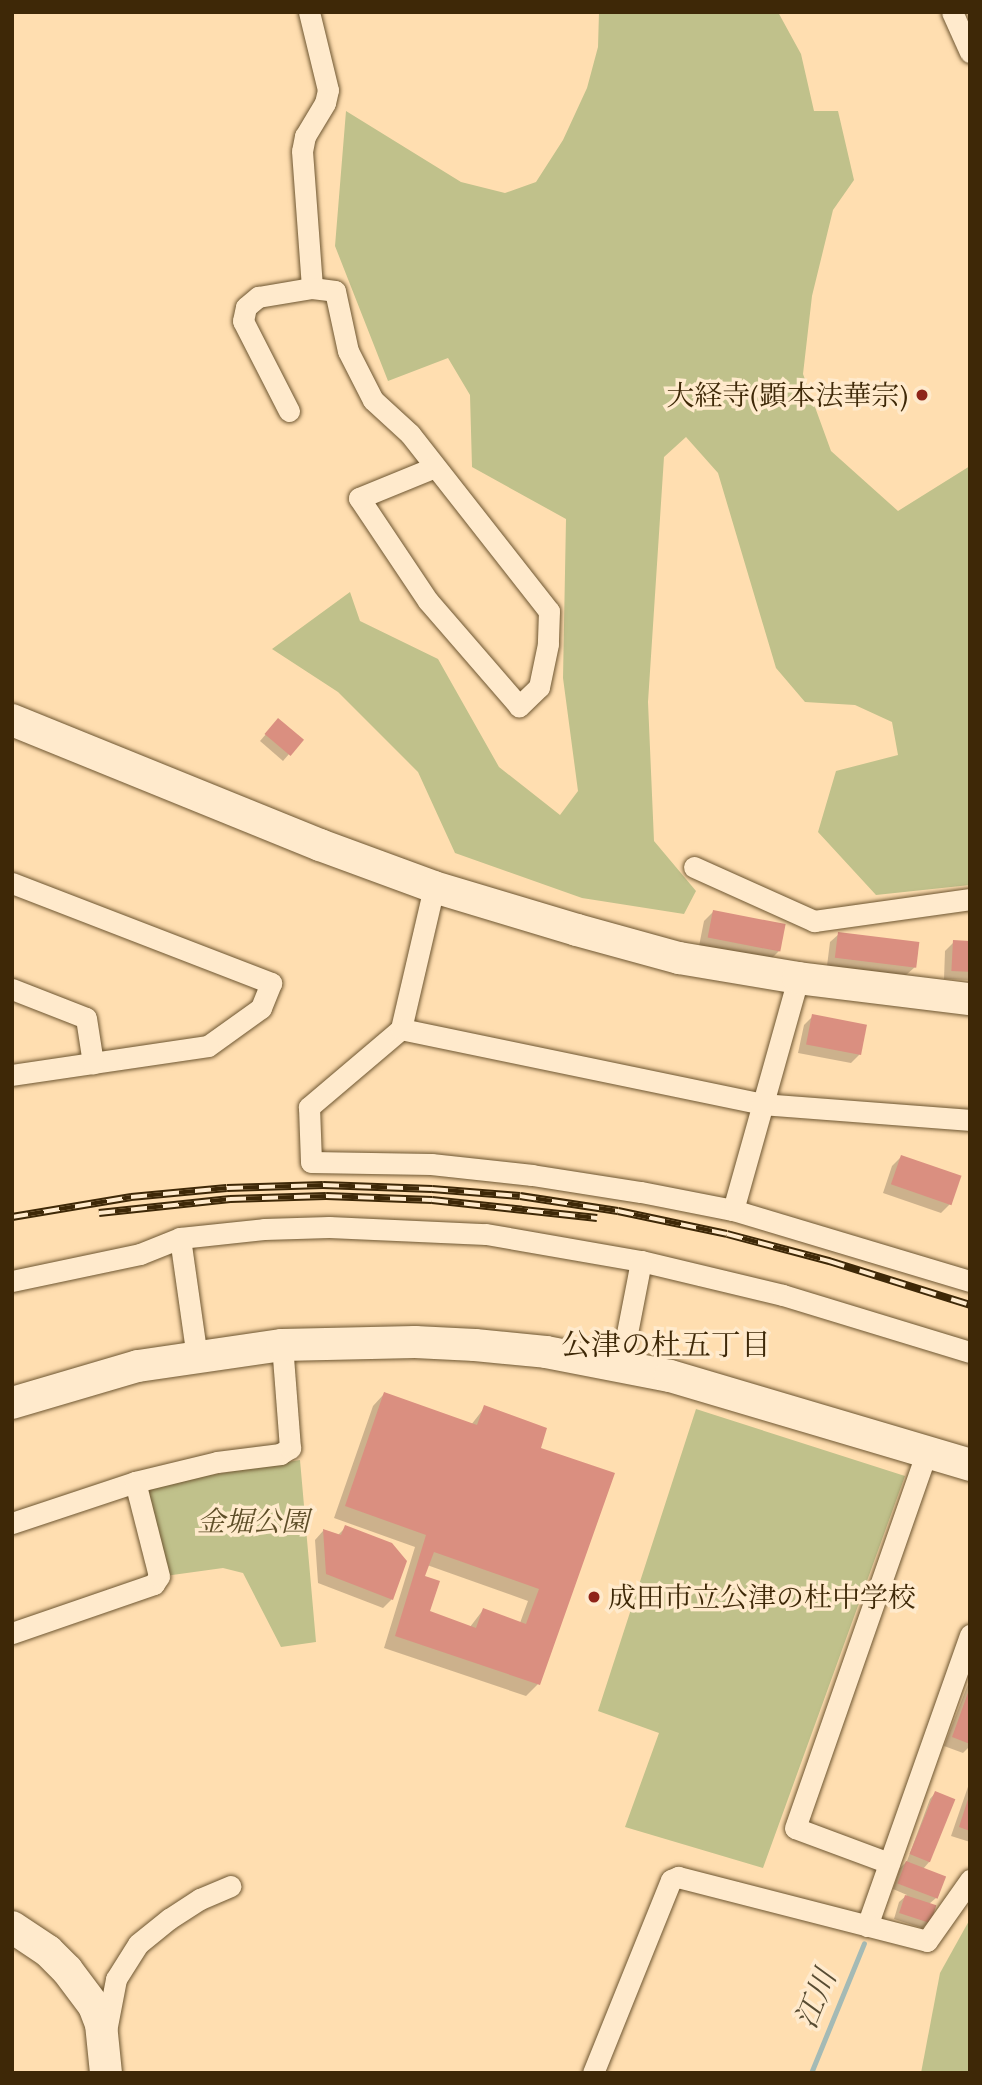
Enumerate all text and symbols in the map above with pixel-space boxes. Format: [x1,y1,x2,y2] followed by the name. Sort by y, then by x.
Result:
[666,378,908,412] place label: 大経寺(顕本法華宗)
[914,387,930,403] marker: 大経寺(顕本法華宗)
[561,1327,771,1363] district label: 公津の杜五丁目
[197,1504,309,1538] park label: 金堀公園
[608,1580,916,1614] place label: 成田市立公津の杜中学校
[586,1589,602,1605] marker: 成田市立公津の杜中学校
[788,1964,844,2034] water label: 江川

